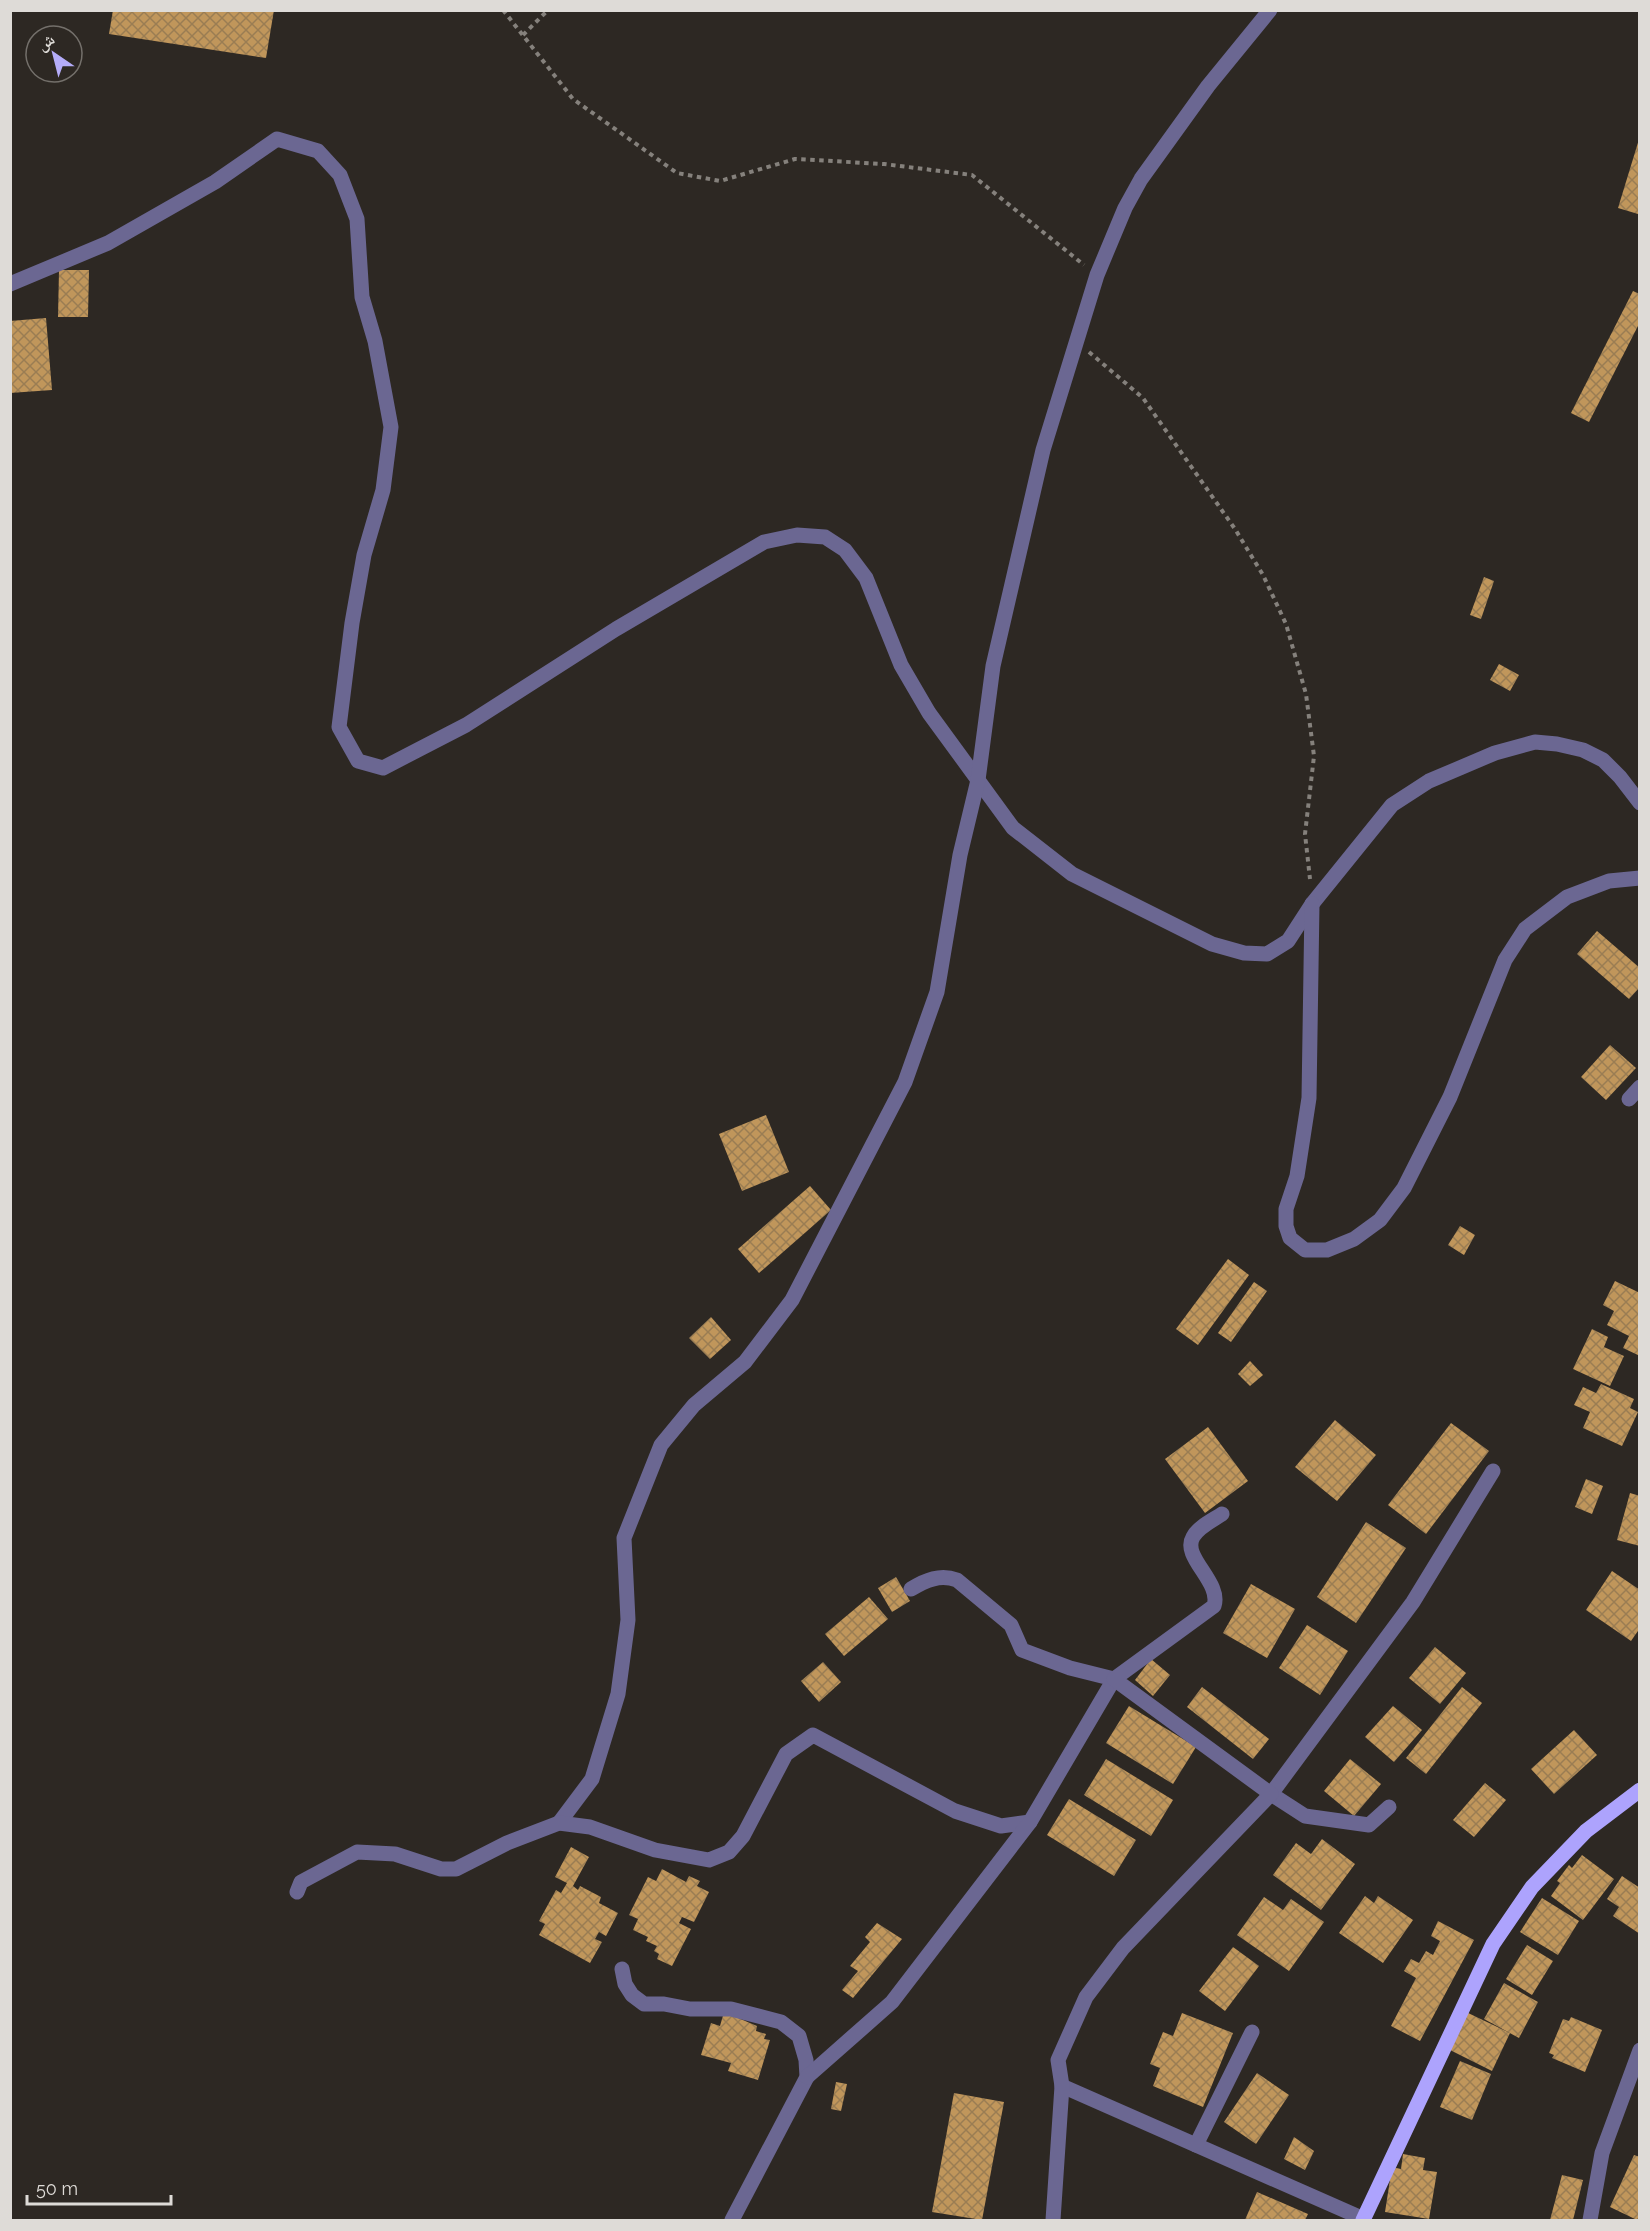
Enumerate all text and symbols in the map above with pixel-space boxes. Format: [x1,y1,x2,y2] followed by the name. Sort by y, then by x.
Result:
[24,24,84,84] north arrow
[33,29,58,55] text: ش
[27,2168,171,2206] scale bar
[36,2178,78,2199] text: 50 m

